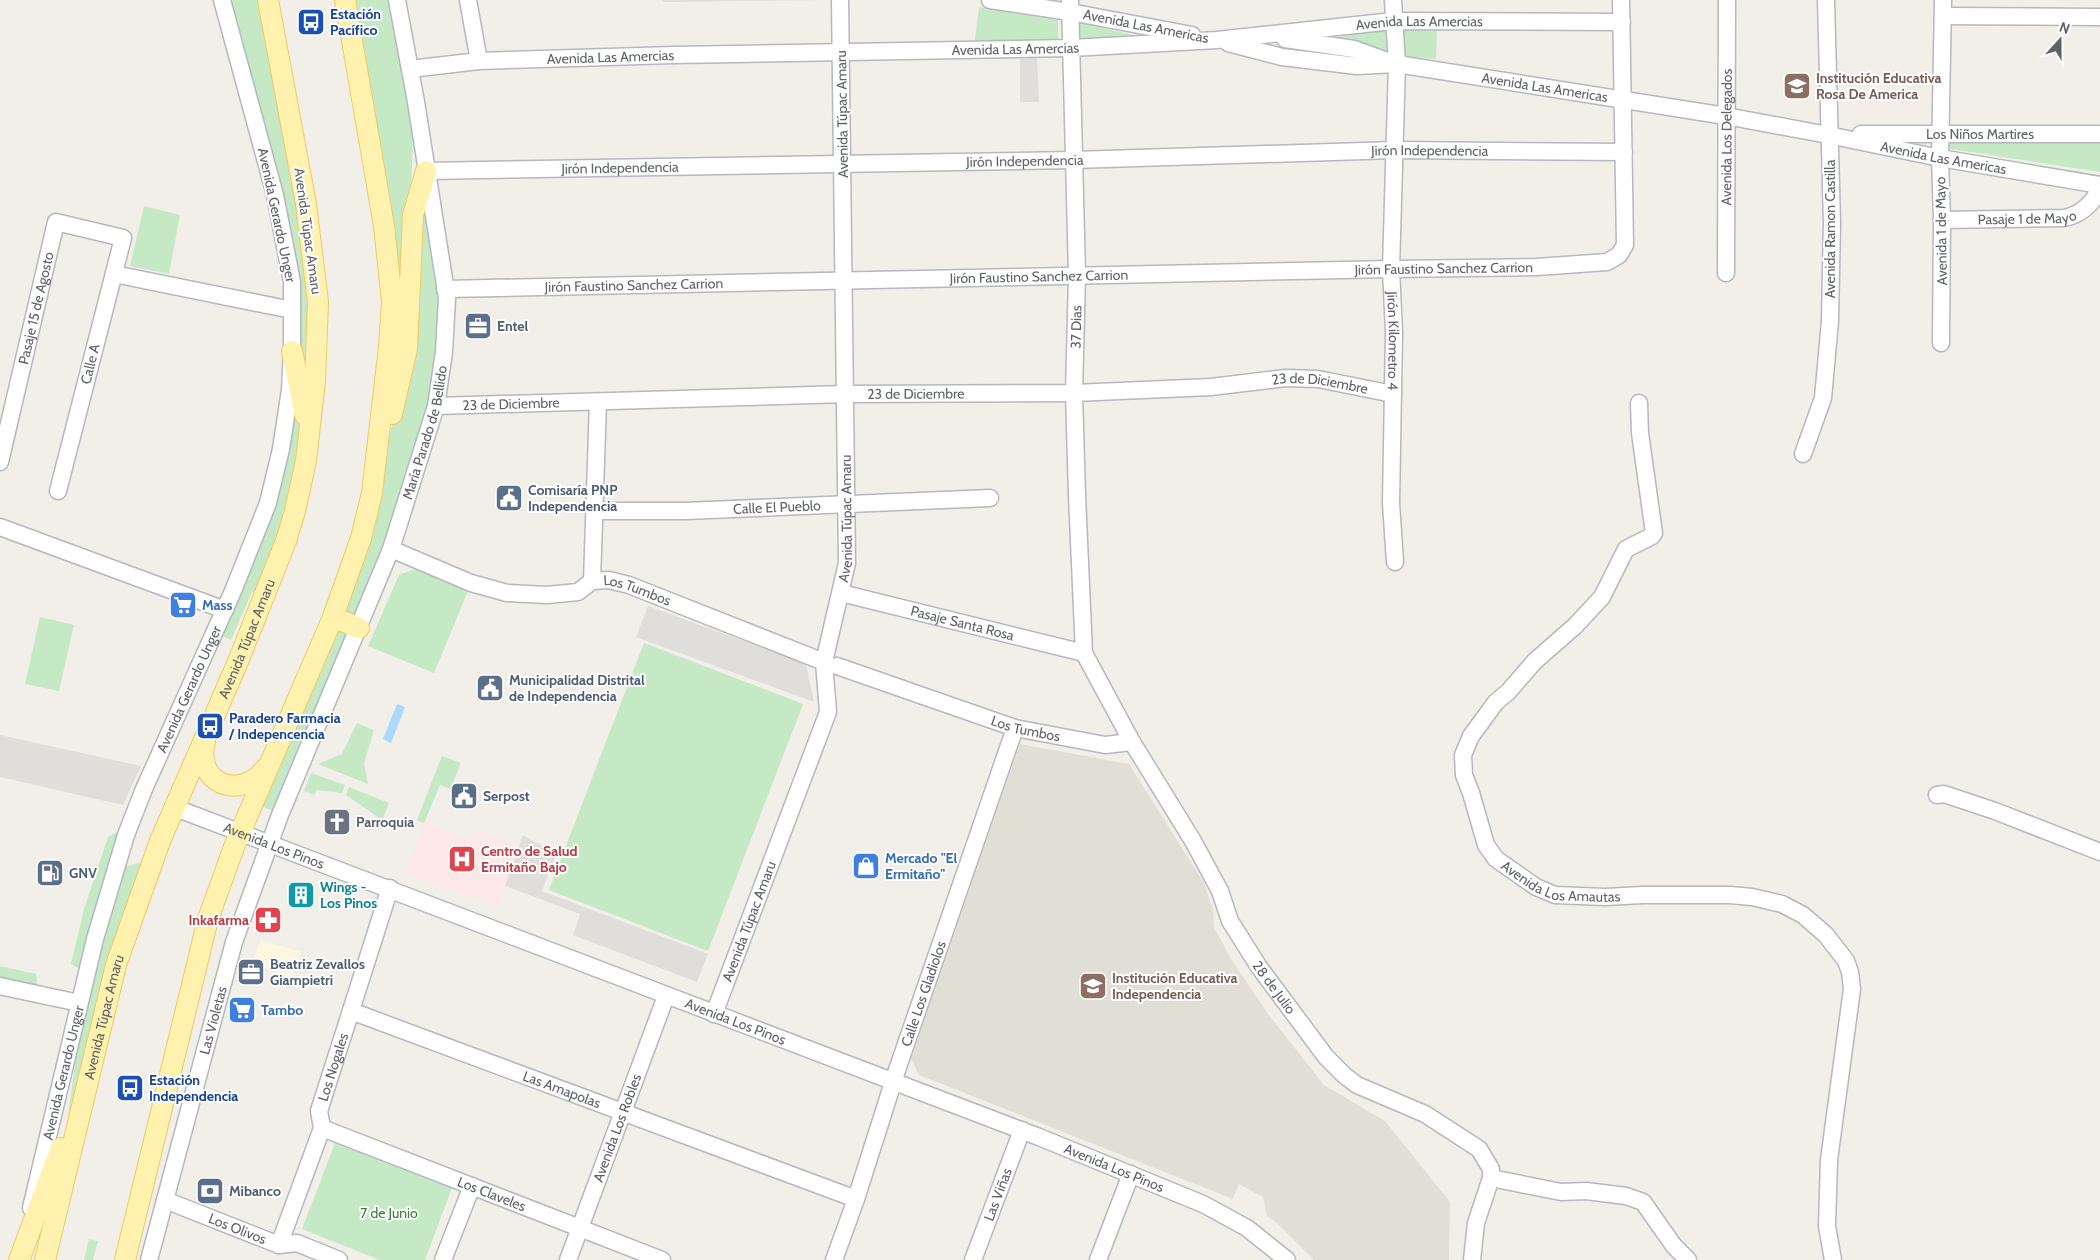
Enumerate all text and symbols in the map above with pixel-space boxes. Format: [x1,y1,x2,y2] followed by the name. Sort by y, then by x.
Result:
[330,5,381,39] place label: Estación Pacífico
[1082,5,1210,47] street label: Avenida Las Americas
[296,7,326,37] bus stop icon: Estación Pacífico
[1355,12,1483,34] street label: Avenida Las Amercias
[2035,15,2085,65] north arrow
[2057,18,2073,38] text: N
[952,39,1080,59] street label: Avenida Las Amercias
[547,46,675,68] street label: Avenida Las Amercias
[832,50,852,178] street label: Avenida Túpac Amaru
[1717,68,1736,205] street label: Avenida Los Delegados
[1480,69,1609,106] street label: Avenida Las Americas
[1816,69,1942,103] place label: Institución Educativa Rosa De America
[1782,71,1812,101] school or university icon: Institución Educativa Rosa De America
[1926,125,2034,143] street label: Los Niños Martires
[1879,137,2008,178] street label: Avenida Las Americas
[1370,141,1489,160] street label: Jirón Independencia
[254,146,300,285] street label: Avenida Gerardo Unger
[965,151,1084,171] street label: Jirón Independencia
[560,158,679,178] street label: Jirón Independencia
[1821,159,1839,298] street label: Avenida Ramon Castilla
[290,167,326,295] street label: Avenida Túpac Amaru
[1931,176,1951,285] street label: Avenida 1 de Mayo
[1978,206,2079,228] street label: Pasaje 1 de Mayo
[14,250,58,366] street label: Pasaje 15 de Agosto
[1353,258,1533,279] street label: Jirón Faustino Sanchez Carrion
[948,266,1128,287] street label: Jirón Faustino Sanchez Carrion
[544,274,724,296] street label: Jirón Faustino Sanchez Carrion
[1383,290,1403,390] street label: Jirón Kilometro 4
[1067,305,1085,349] street label: 37 Dias
[463,311,493,341] office icon: Entel
[497,317,529,335] place label: Entel
[76,342,104,386] street label: Calle A
[398,364,451,502] street label: María Parado de Bellido
[1271,369,1370,398] street label: 23 de Diciembre
[867,384,964,403] street label: 23 de Diciembre
[462,393,560,414] street label: 23 de Diciembre
[834,455,856,584] street label: Avenida Túpac Amaru
[528,481,618,515] place label: Comisaría PNP Independencia
[494,483,524,513] public building icon: Comisaría PNP Independencia
[733,496,821,518] street label: Calle El Pueblo
[603,571,674,610] street label: Los Tumbos
[214,576,279,701] street label: Avenida Túpac Amaru
[168,590,198,620] supermarket icon: Mass
[202,596,232,614] place label: Mass
[909,602,1016,644] street label: Pasaje Santa Rosa
[153,622,226,755] street label: Avenida Gerardo Unger
[509,671,645,705] place label: Municipalidad Distrital de Independencia
[475,673,505,703] public building icon: Municipalidad Distrital de Independencia
[228,709,341,743] place label: Paradero Farmacia / Indepencencia
[195,711,225,741] bus stop icon: Paradero Farmacia / Indepencencia
[989,711,1062,745] street label: Los Tumbos
[449,781,479,811] public building icon: Serpost
[483,787,530,805] place label: Serpost
[322,807,352,837] church icon: Parroquia
[356,813,414,831] place label: Parroquia
[221,818,327,873] street label: Avenida Los Pinos
[481,842,577,876] place label: Centro de Salud Ermitaño Bajo
[447,844,477,874] hospital icon: Centro de Salud Ermitaño Bajo
[885,849,958,883] place label: Mercado "El Ermitaño"
[851,851,881,881] shop icon: Mercado "El Ermitaño"
[1498,857,1621,906] street label: Avenida Los Amautas
[35,858,65,888] fuel station icon: GNV
[718,859,780,984] street label: Avenida Túpac Amaru
[69,864,97,882] place label: GNV
[320,878,377,912] place label: Wings - Los Pinos
[286,880,316,910] building icon: Wings - Los Pinos
[253,905,283,935] pharmacy icon: Inkafarma
[188,911,249,929] place label: Inkafarma
[897,938,950,1049] street label: Calle Los Gladiolos
[80,952,128,1081] street label: Avenida Túpac Amaru
[270,955,365,989] place label: Beatriz Zevallos Giampietri
[236,957,266,987] office icon: Beatriz Zevallos Giampietri
[1248,958,1300,1018] street label: 28 de Julio
[1112,969,1238,1003] place label: Institución Educativa Independencia
[1078,971,1108,1001] school or university icon: Institución Educativa Independencia
[195,984,231,1057] street label: Las Violetas
[683,994,789,1049] street label: Avenida Los Pinos
[227,995,257,1025] supermarket icon: Tambo
[261,1001,303,1019] place label: Tambo
[39,1003,88,1142] street label: Avenida Gerardo Unger
[314,1030,352,1104] street label: Los Nogales
[520,1067,603,1112] street label: Las Amapolas
[149,1071,238,1105] place label: Estación Independencia
[589,1071,645,1184] street label: Avenida Los Robles
[115,1073,145,1103] bus stop icon: Estación Independencia
[1062,1139,1167,1196] street label: Avenida Los Pinos
[980,1165,1016,1223] street label: Las Viñas
[455,1172,529,1215] street label: Los Claveles
[195,1176,225,1206] bank icon: Mibanco
[229,1182,281,1200] place label: Mibanco
[360,1204,418,1222] park label: 7 de Junio
[206,1209,269,1248] street label: Los Olivos

